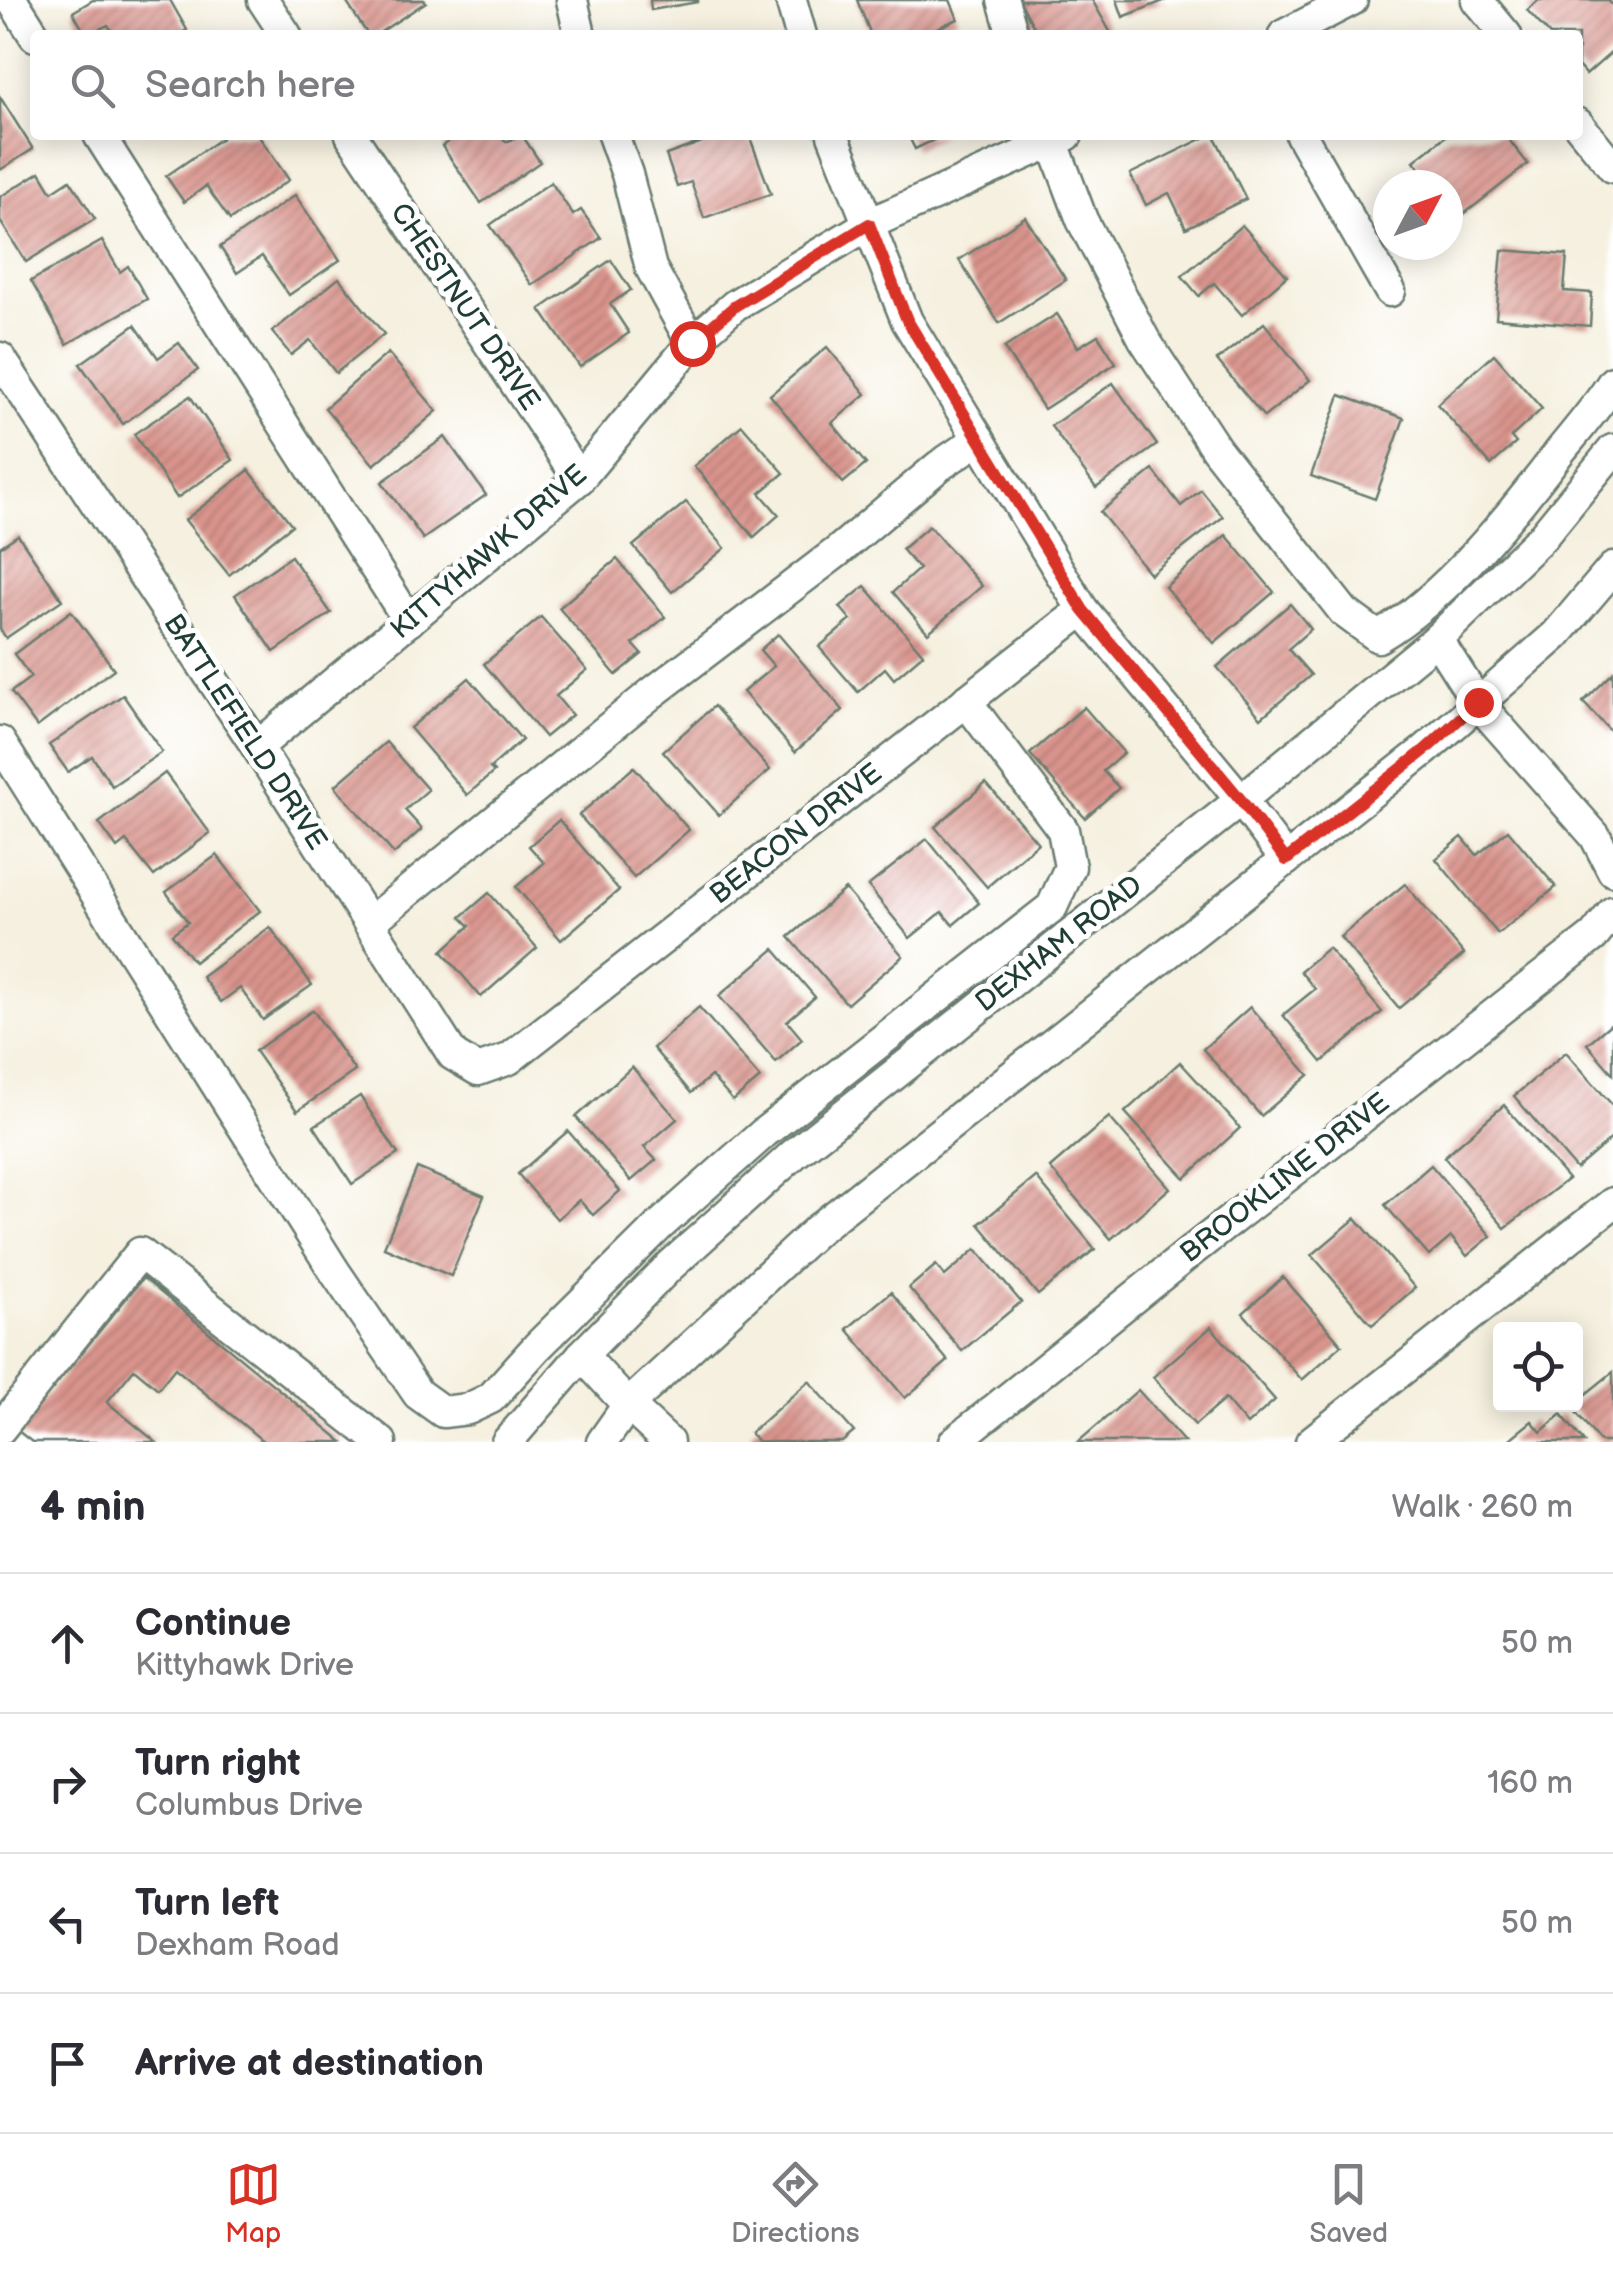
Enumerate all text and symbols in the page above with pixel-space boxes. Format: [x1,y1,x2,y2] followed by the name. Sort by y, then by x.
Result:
[30,30,1583,140] search box
[65,58,120,113] icon: search
[145,63,356,108] text: Search here
[1373,170,1463,260] north arrow
[383,197,547,417] street label: CHESTNUT DRIVE
[670,321,716,367] route start
[384,458,594,646] street label: KITTYHAWK DRIVE
[156,608,334,856] street label: BATTLEFIELD DRIVE
[1456,680,1502,726] route end
[704,757,888,911] street label: BEACON DRIVE
[969,869,1149,1019] street label: DEXHAM ROAD
[1174,1086,1396,1270] street label: BROOKLINE DRIVE
[1493,1322,1583,1412] map controls
[1493,1322,1583,1412] button: locate
[40,1482,146,1533] text: 4 min
[1391,1488,1573,1527] text: Walk · 260 m
[135,1601,291,1646] text: Continue
[40,1616,95,1671] icon: ahead
[1501,1624,1573,1663] text: 50 m
[135,1646,354,1685] text: Kittyhawk Drive
[135,1741,300,1786] text: Turn right
[40,1756,95,1811] icon: right
[1487,1764,1573,1803] text: 160 m
[135,1786,363,1825] text: Columbus Drive
[135,1881,279,1926] text: Turn left
[40,1896,95,1951] icon: left
[1501,1904,1573,1943] text: 50 m
[135,1926,340,1965] text: Dexham Road
[40,2036,95,2091] icon: arrive
[135,2041,484,2086] text: Arrive at destination
[225,2157,281,2250] tab: Map
[731,2157,860,2250] tab: Directions
[1310,2157,1388,2250] tab: Saved

